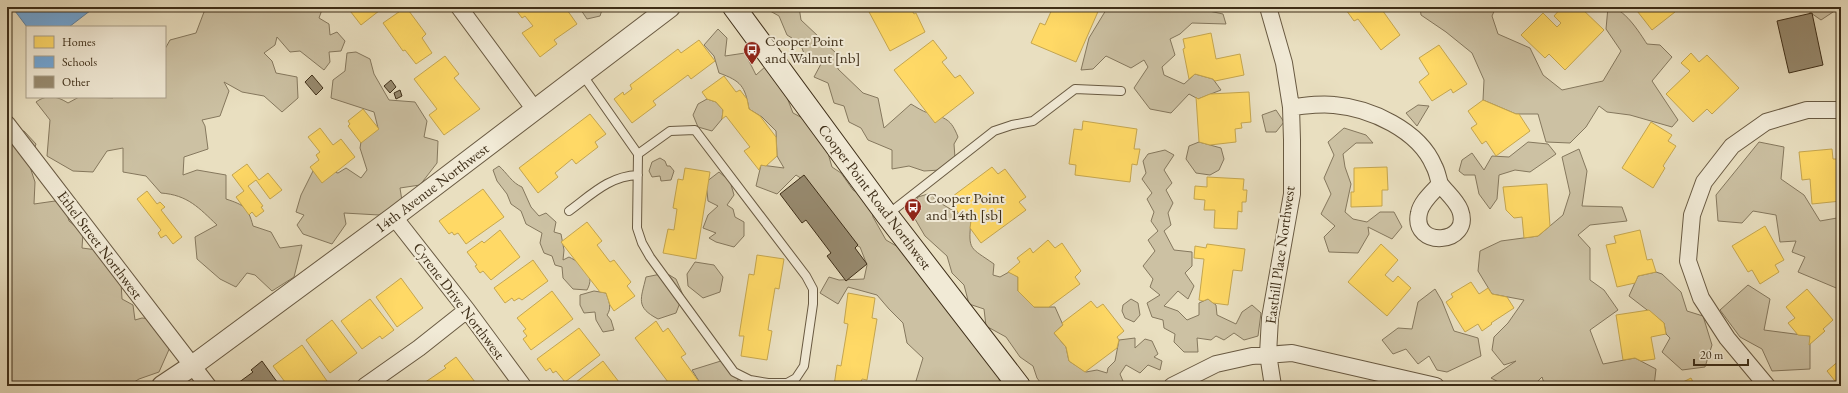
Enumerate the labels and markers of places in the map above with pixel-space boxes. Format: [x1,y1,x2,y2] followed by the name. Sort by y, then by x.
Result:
[765,31,860,67] place label: Cooper Point and Walnut [nb]
[742,40,762,65] bus stop icon: Cooper Point and Walnut [nb]
[926,188,1005,224] place label: Cooper Point and 14th [sb]
[903,197,923,222] bus stop icon: Cooper Point and 14th [sb]

